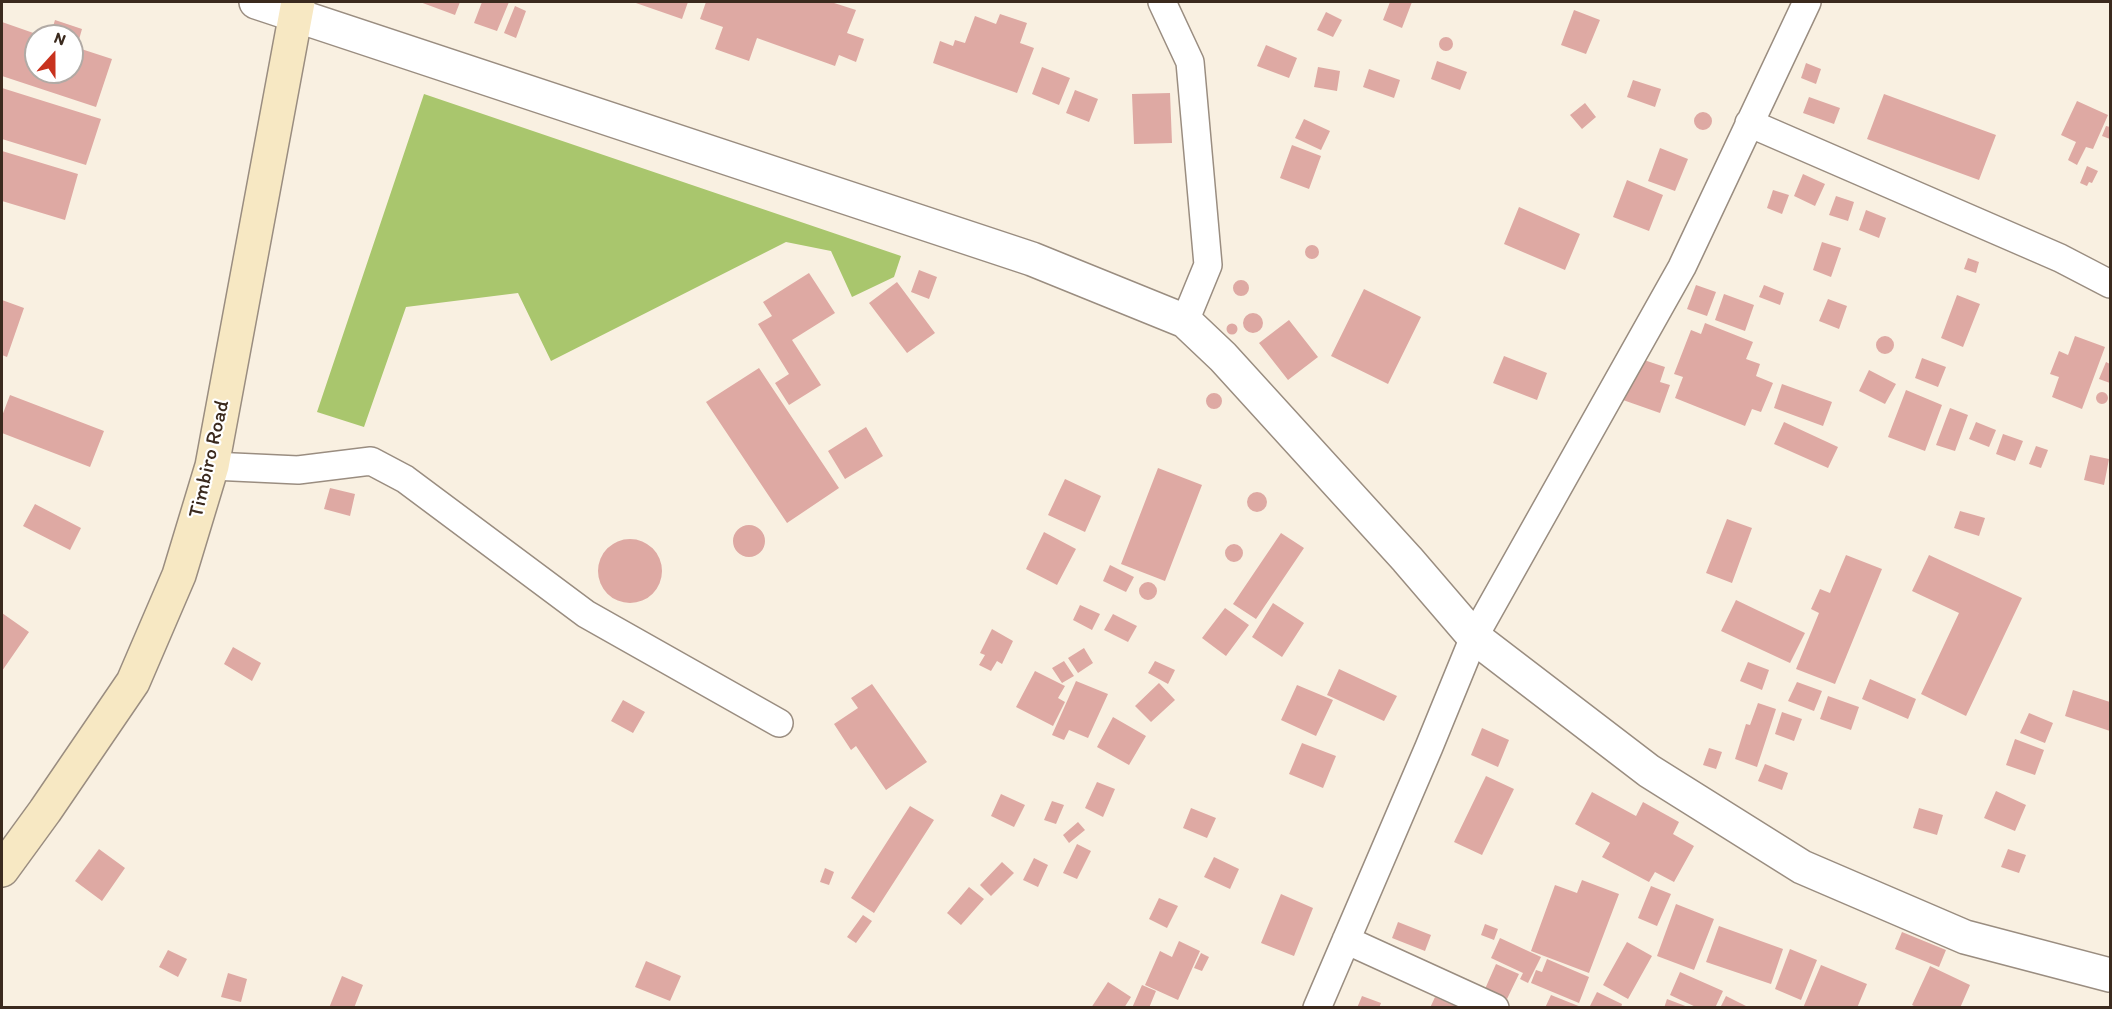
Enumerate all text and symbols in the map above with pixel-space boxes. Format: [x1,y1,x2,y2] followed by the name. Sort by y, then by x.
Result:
[24,24,84,84] north arrow
[51,28,68,49] text: N
[184,398,236,520] street label: Timbiro Road

